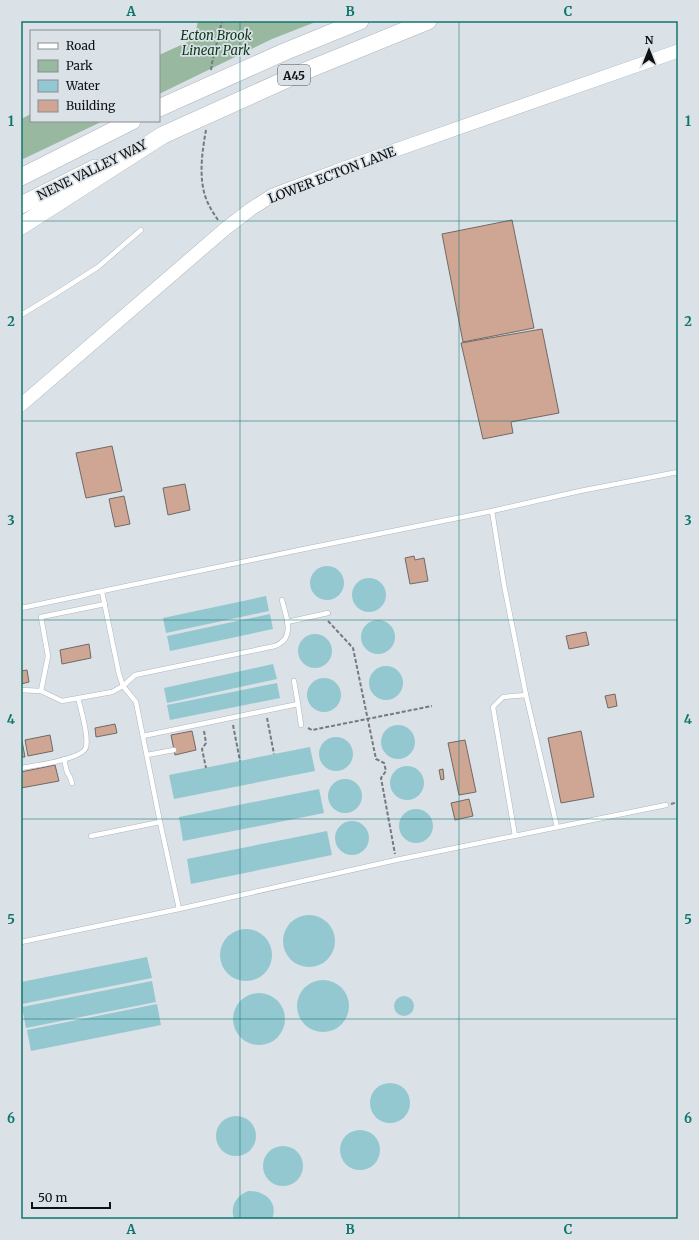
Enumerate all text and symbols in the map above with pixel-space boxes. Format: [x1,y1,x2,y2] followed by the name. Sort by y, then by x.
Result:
[125,3,136,20] text: A
[345,3,355,20] text: B
[564,3,573,20] text: C
[180,27,252,59] park label: Ecton Brook Linear Park
[30,30,160,122] legend
[629,30,669,70] north arrow
[645,33,654,47] text: N
[66,38,95,53] text: Road
[66,58,93,73] text: Park
[278,65,310,85] road number: A45
[65,78,101,93] text: Water
[66,98,116,113] text: Building
[8,113,14,130] text: 1
[685,113,691,130] text: 1
[34,136,150,204] street label: NENE VALLEY WAY
[266,143,399,207] street label: LOWER ECTON LANE
[7,313,15,330] text: 2
[684,313,692,330] text: 2
[7,512,15,529] text: 3
[684,512,692,529] text: 3
[7,711,16,728] text: 4
[684,711,693,728] text: 4
[7,911,15,928] text: 5
[684,911,692,928] text: 5
[7,1110,15,1127] text: 6
[684,1110,692,1127] text: 6
[32,1184,110,1210] scale bar
[38,1190,67,1205] text: 50 m
[125,1221,136,1238] text: A
[345,1221,355,1238] text: B
[564,1221,573,1238] text: C

